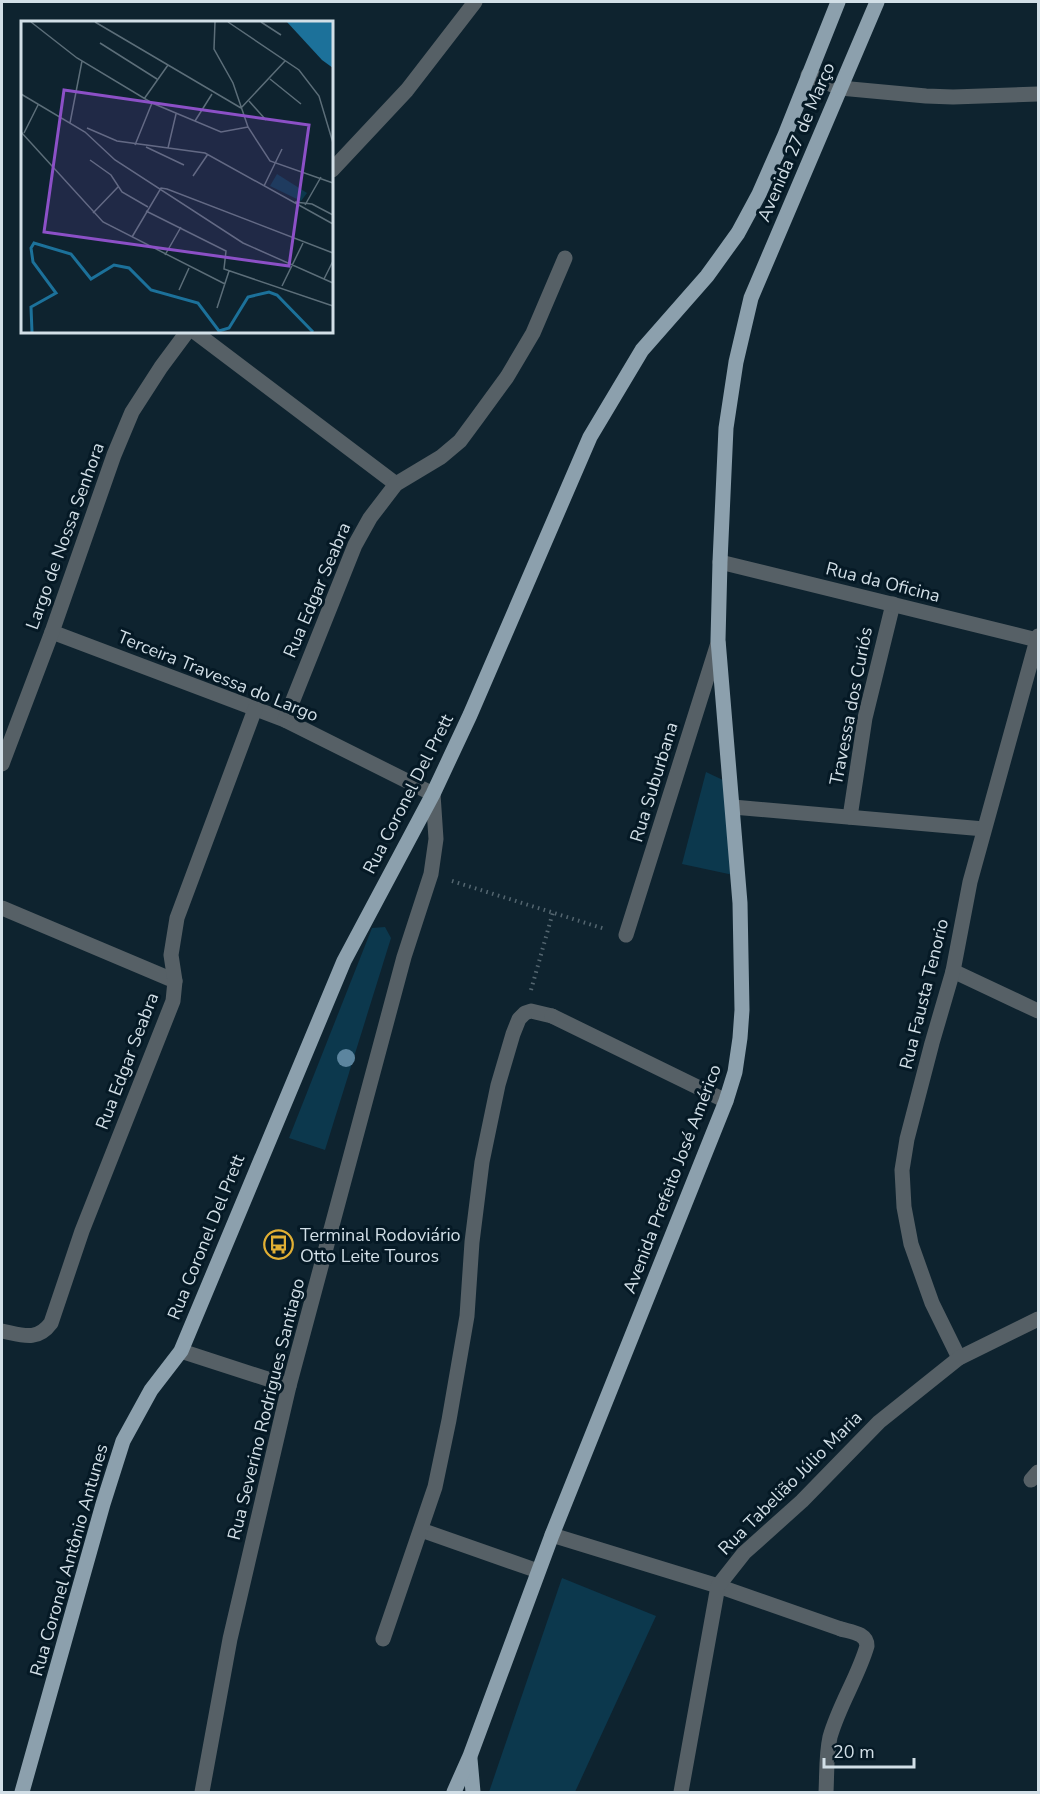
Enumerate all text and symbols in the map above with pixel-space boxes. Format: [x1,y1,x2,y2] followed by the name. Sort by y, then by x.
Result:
[21,21,333,333] inset map
[752,59,840,225] street label: Avenida 27 de Março
[20,439,110,633] street label: Largo de Nossa Senhora
[278,519,356,661] street label: Rua Edgar Seabra
[823,556,943,608] street label: Rua da Oficina
[114,625,322,727] street label: Terceira Travessa do Largo
[824,625,878,787] street label: Travessa dos Curiós
[357,709,459,878] street label: Rua Coronel Del Prett
[624,719,684,845] street label: Rua Suburbana
[894,916,954,1072] street label: Rua Fausta Tenorio
[90,989,164,1133] street label: Rua Edgar Seabra
[617,1061,727,1297] street label: Avenida Prefeito José Américo
[162,1150,250,1323] street label: Rua Coronel Del Prett
[300,1223,461,1268] place label: Terminal Rodoviário Otto Leite Touros
[263,1229,295,1261] bus stop icon: Terminal Rodoviário Otto Leite Touros
[222,1276,310,1542] street label: Rua Severino Rodrigues Santiago
[713,1406,867,1560] street label: Rua Tabelião Júlio Maria
[24,1441,114,1679] street label: Rua Coronel Antônio Antunes
[824,1731,914,1769] scale bar
[833,1740,875,1764] text: 20 m

